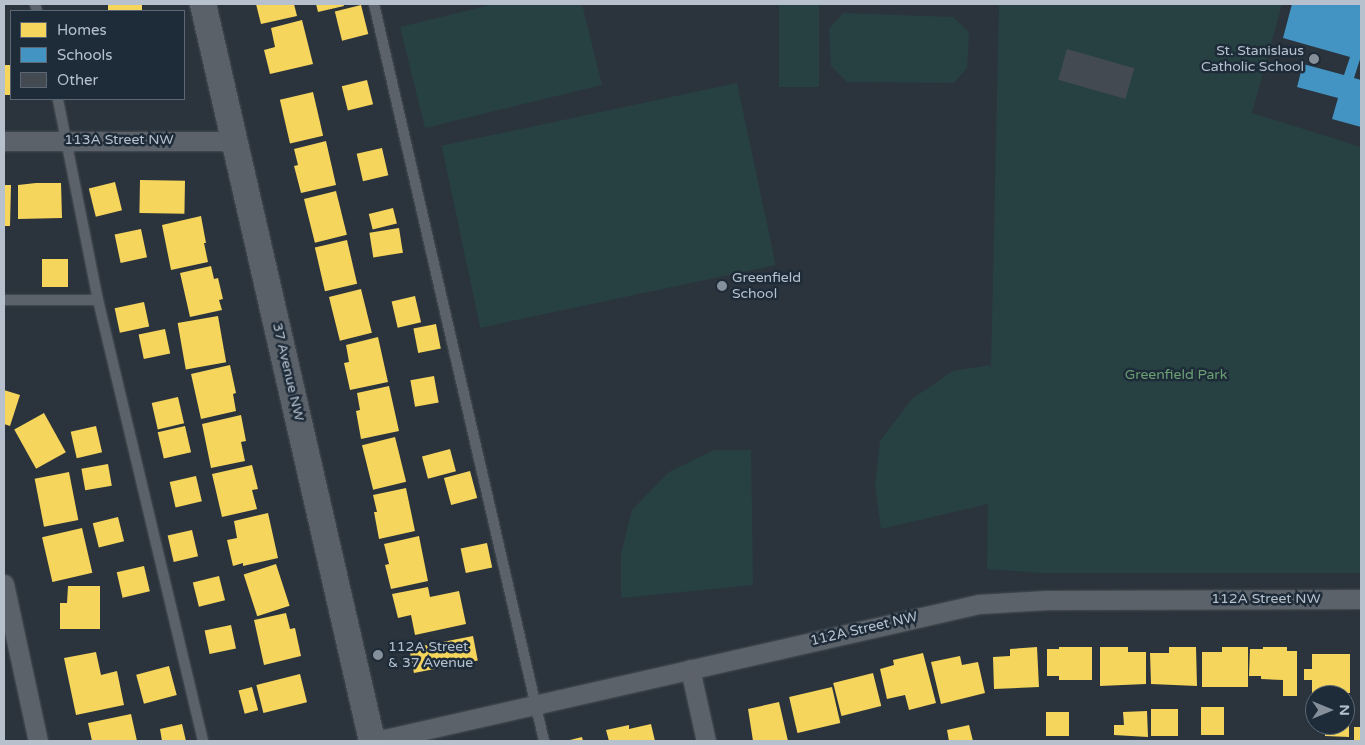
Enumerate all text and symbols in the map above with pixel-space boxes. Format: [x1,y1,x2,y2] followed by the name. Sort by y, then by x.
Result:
[10,10,185,100] legend
[57,21,107,39] text: Homes
[1201,43,1304,75] place label: St. Stanislaus Catholic School
[57,46,113,64] text: Schools
[1308,53,1320,65] marker: St. Stanislaus Catholic School
[57,71,98,89] text: Other
[64,132,174,148] street label: 113A Street NW
[732,270,801,302] place label: Greenfield School
[716,280,728,292] marker: Greenfield School
[269,321,307,423] street label: 37 Avenue NW
[1125,367,1227,383] park label: Greenfield Park
[1211,591,1321,607] street label: 112A Street NW
[809,608,919,650] street label: 112A Street NW
[388,639,473,672] place label: 112A Street & 37 Avenue
[372,649,384,661] marker: 112A Street & 37 Avenue
[1305,685,1355,735] north arrow
[1336,704,1353,716] text: N

